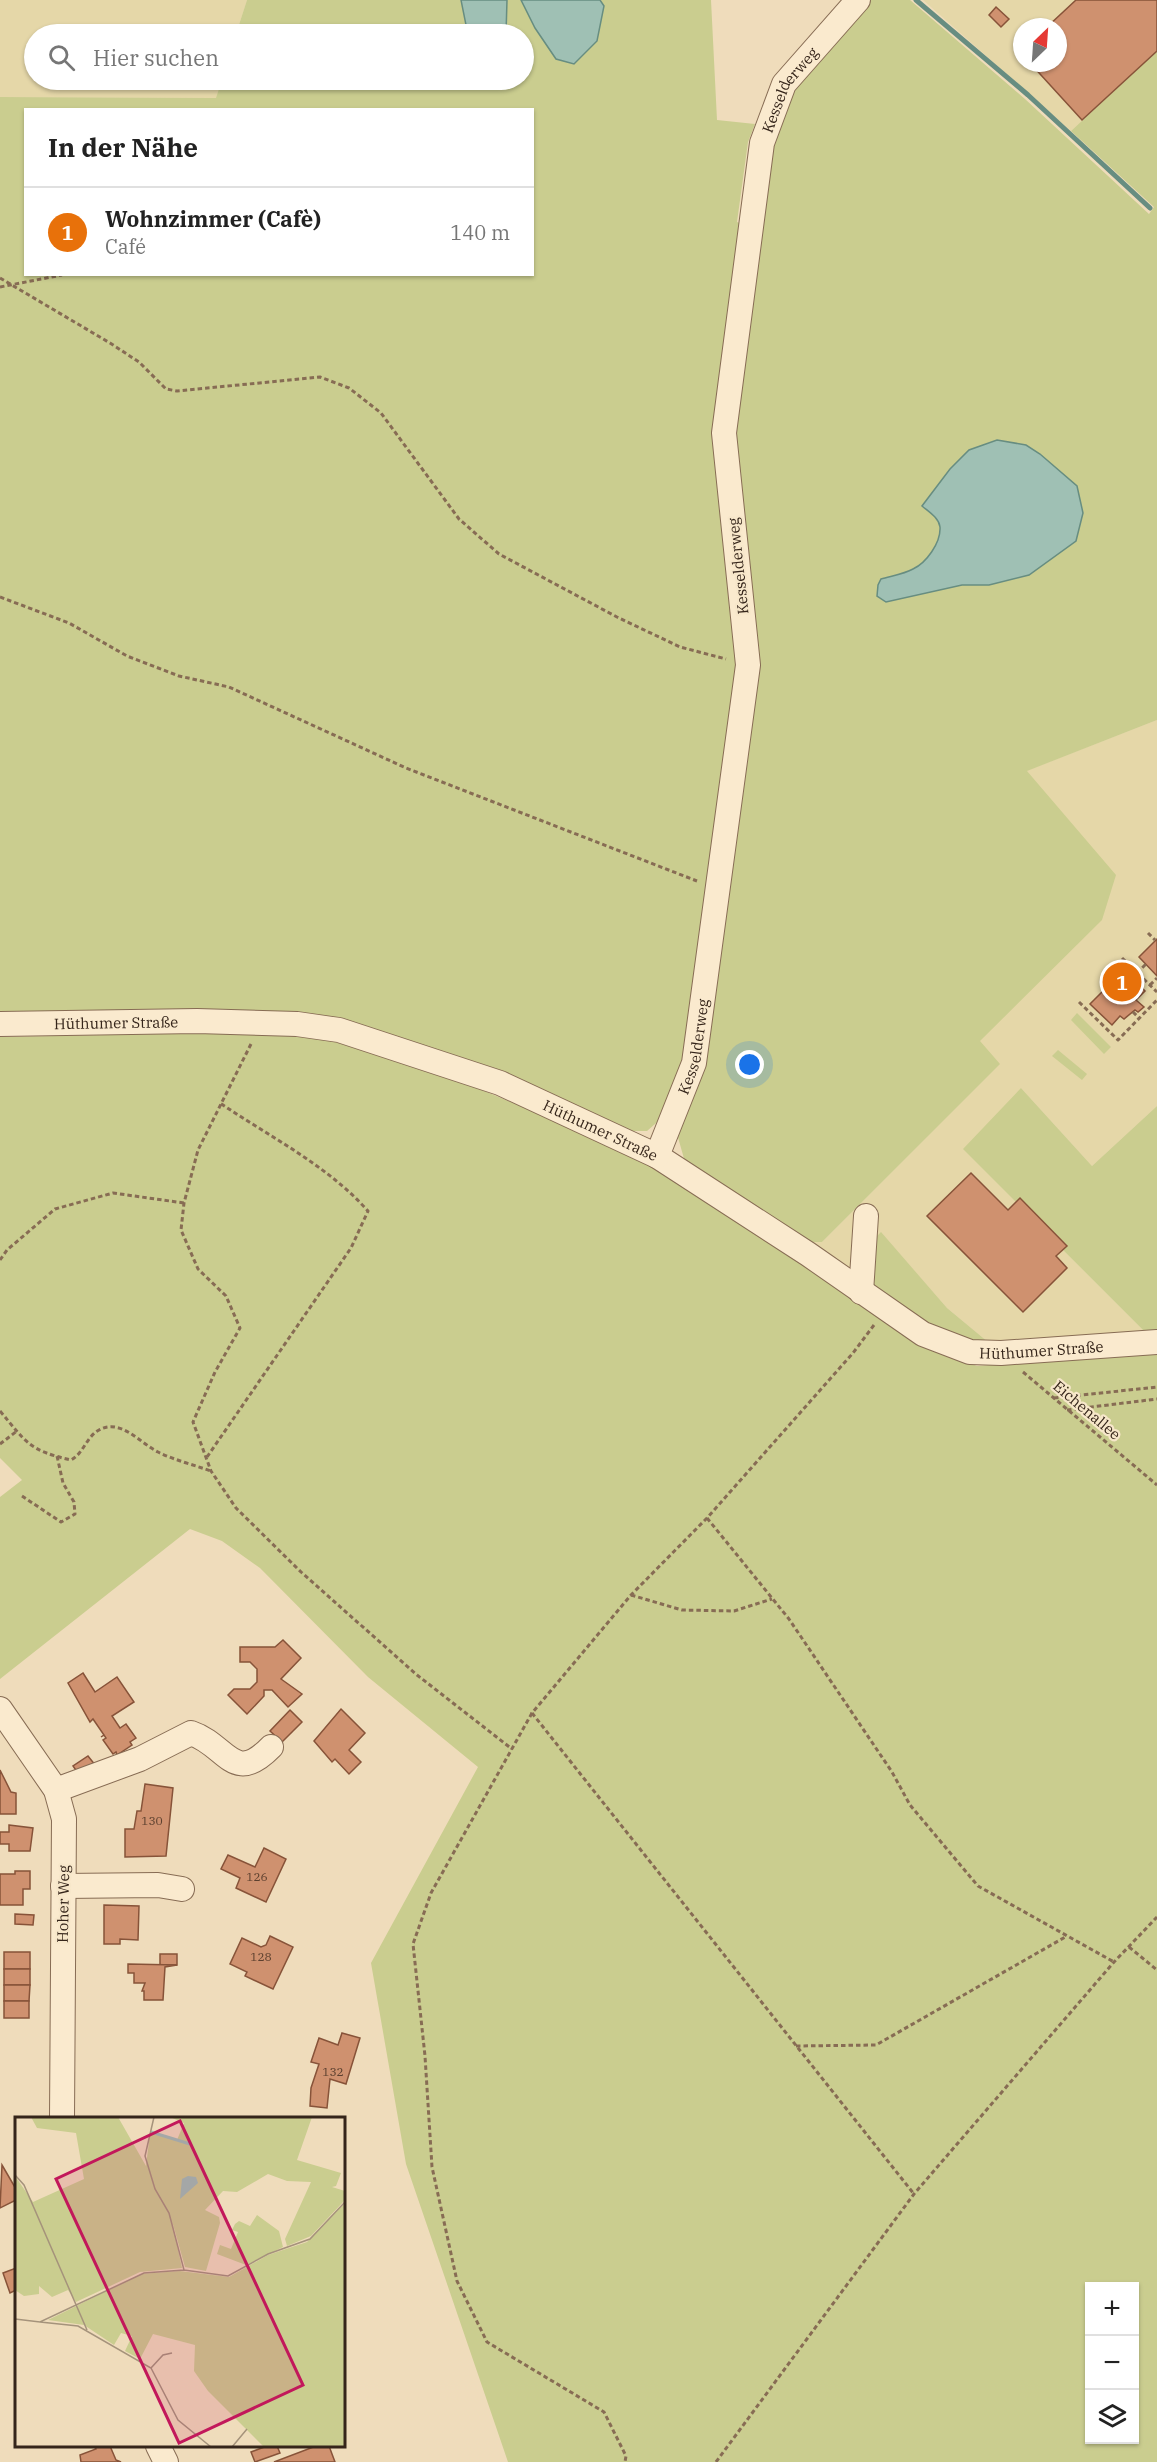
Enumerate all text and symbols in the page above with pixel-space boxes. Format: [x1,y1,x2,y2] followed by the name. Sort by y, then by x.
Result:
[1013,18,1067,72] north arrow
[24,24,534,90] search box
[45,41,78,74] icon: search
[93,43,219,72] text: Hier suchen
[757,43,822,135] street label: Kesselderweg
[48,130,198,164] text: In der Nähe
[105,204,321,233] text: Wohnzimmer (Cafè)
[62,219,74,246] text: 1
[450,219,510,246] text: 140 m
[105,233,146,260] text: Café
[723,517,753,615] street label: Kesselderweg
[1102,960,1142,1004] pin: 1
[673,998,712,1097] street label: Kesselderweg
[54,1012,178,1033] street label: Hüthumer Straße
[735,1050,764,1079] your location
[540,1095,661,1165] street label: Hüthumer Straße
[979,1336,1104,1363] street label: Hüthumer Straße
[1049,1376,1125,1444] street label: Eichenallee
[141,1813,163,1828] house number: 130
[53,1865,73,1943] street label: Hoher Weg
[246,1869,268,1884] house number: 126
[250,1949,272,1964] house number: 128
[322,2064,344,2079] house number: 132
[15,2117,345,2447] inset map
[1085,2282,1139,2444] map controls
[1085,2282,1139,2336] button: +
[1085,2336,1139,2390] button: −
[1085,2390,1139,2444] button: layers

